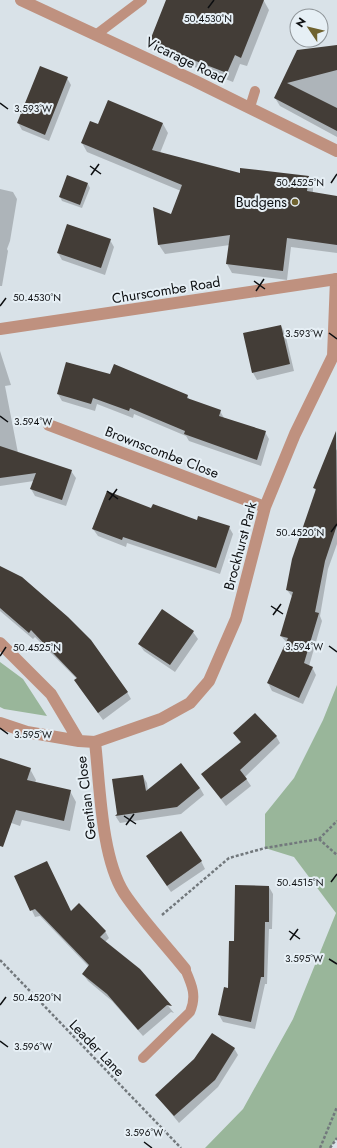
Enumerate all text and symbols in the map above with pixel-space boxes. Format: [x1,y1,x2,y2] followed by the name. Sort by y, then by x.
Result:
[289,8,329,48] north arrow
[184,11,232,26] text: 50.4530°N
[292,14,310,30] text: N
[142,32,230,88] street label: Vicarage Road
[14,101,52,116] text: 3.593°W
[276,175,324,190] text: 50.4525°N
[236,192,287,212] place label: Budgens
[290,197,300,207] marker: Budgens
[110,272,222,308] street label: Churscombe Road
[13,290,61,305] text: 50.4530°N
[285,326,323,341] text: 3.593°W
[14,414,52,429] text: 3.594°W
[102,421,222,483] street label: Brownscombe Close
[219,499,262,592] street label: Brockhurst Park
[276,525,324,540] text: 50.4520°N
[285,639,323,654] text: 3.594°W
[13,640,61,655] text: 50.4525°N
[14,727,52,742] text: 3.595°W
[71,755,101,841] street label: Gentian Close
[277,875,323,890] text: 50.4515°N
[285,951,323,966] text: 3.595°W
[13,990,61,1005] text: 50.4520°N
[65,1015,129,1081] street label: Leader Lane
[14,1039,52,1054] text: 3.596°W
[125,1125,163,1140] text: 3.596°W

